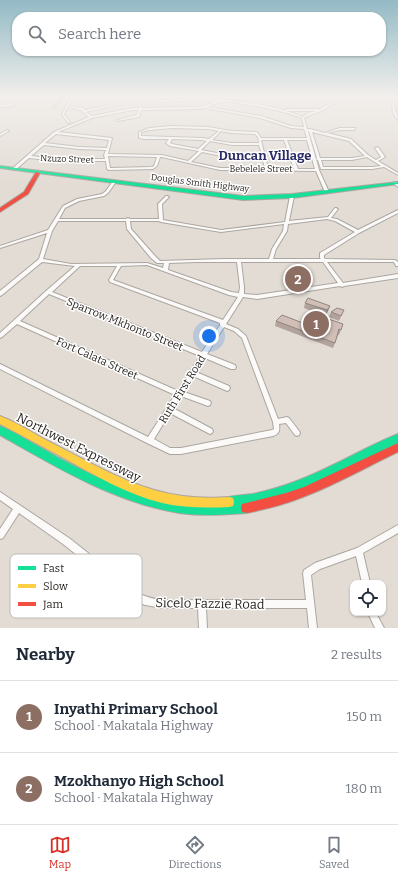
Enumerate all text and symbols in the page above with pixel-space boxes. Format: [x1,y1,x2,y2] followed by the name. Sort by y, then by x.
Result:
[12,12,386,56] search box
[26,23,48,45] icon: search
[58,25,141,43] text: Search here
[219,148,311,163] district label: Duncan Village
[40,153,95,165] street label: Nzuzo Street
[230,164,293,174] street label: Bebelele Street
[150,172,250,194] street label: Douglas Smith Highway
[285,264,311,294] pin: 2
[65,295,185,354] street label: Sparrow Mkhonto Street
[303,309,329,339] pin: 1
[199,326,219,346] your location
[54,335,140,382] street label: Fort Calata Street
[156,352,209,426] street label: Ruth First Road
[14,410,143,485] street label: Northwest Expressway
[10,554,142,618] legend
[43,562,64,575] text: Fast
[43,580,68,593] text: Slow
[350,580,386,616] map controls
[350,580,386,616] button: locate
[155,595,265,612] street label: Sicelo Fazzie Road
[42,598,63,611] text: Jam
[16,644,75,665] text: Nearby
[331,647,382,662] text: 2 results
[54,700,218,718] text: Inyathi Primary School
[26,709,32,724] text: 1
[346,709,382,724] text: 150 m
[54,718,213,733] text: School · Makatala Highway
[54,772,224,790] text: Mzokhanyo High School
[25,781,33,796] text: 2
[346,781,382,796] text: 180 m
[54,790,213,805] text: School · Makatala Highway
[49,834,71,871] tab: Map
[169,834,221,871] tab: Directions
[319,834,349,871] tab: Saved

